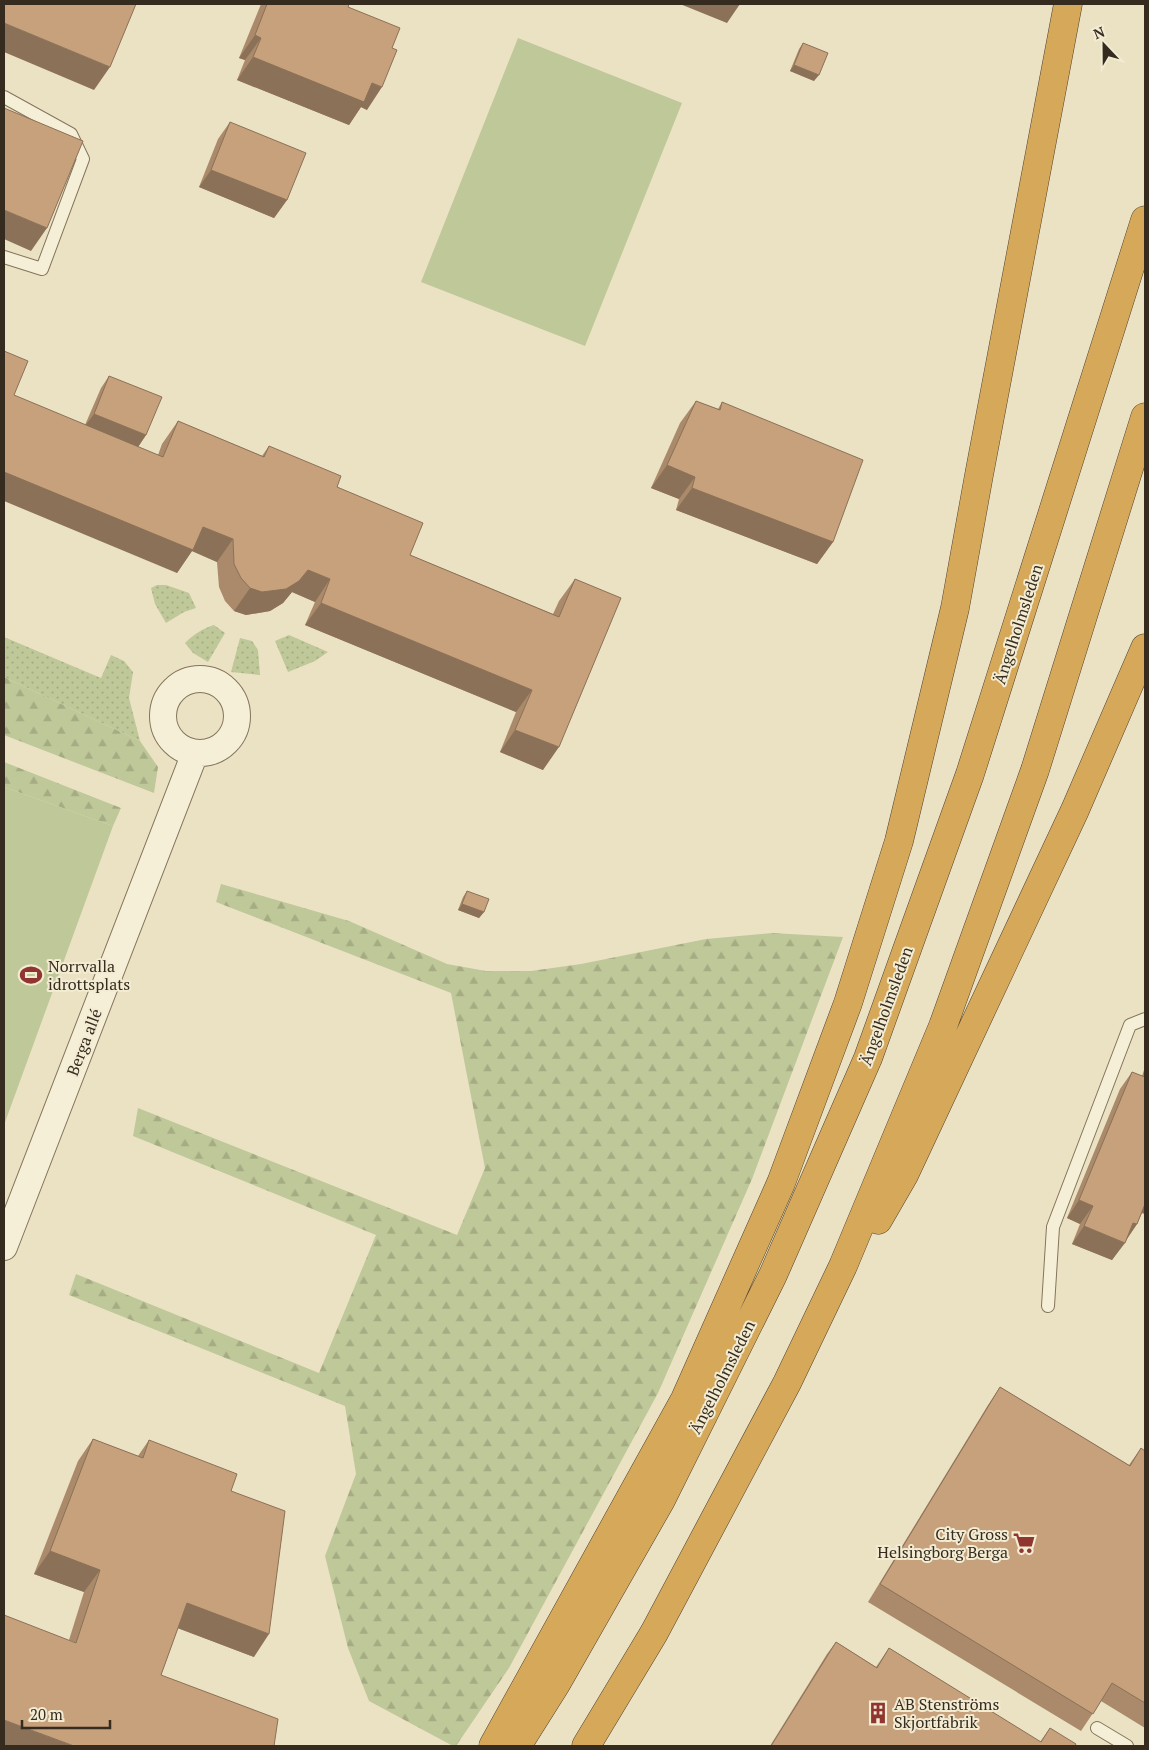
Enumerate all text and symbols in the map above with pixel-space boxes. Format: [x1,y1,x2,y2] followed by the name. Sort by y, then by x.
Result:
[1079,20,1129,70] north arrow
[1090,22,1108,43] text: N
[988,561,1048,687] street label: Ängelholmsleden
[854,943,918,1068] street label: Ängelholmsleden
[48,955,130,995] place label: Norrvalla idrottsplats
[18,962,44,988] sports icon: Norrvalla idrottsplats
[61,1005,107,1079] street label: Berga allé
[684,1316,760,1438] street label: Ängelholmsleden
[877,1523,1008,1563] place label: City Gross Helsingborg Berga
[1011,1530,1037,1556] supermarket icon: City Gross Helsingborg Berga
[894,1693,999,1733] place label: AB Stenströms Skjortfabrik
[22,1698,110,1730] scale bar
[865,1700,891,1726] building icon: AB Stenströms Skjortfabrik
[30,1704,63,1724] text: 20 m

